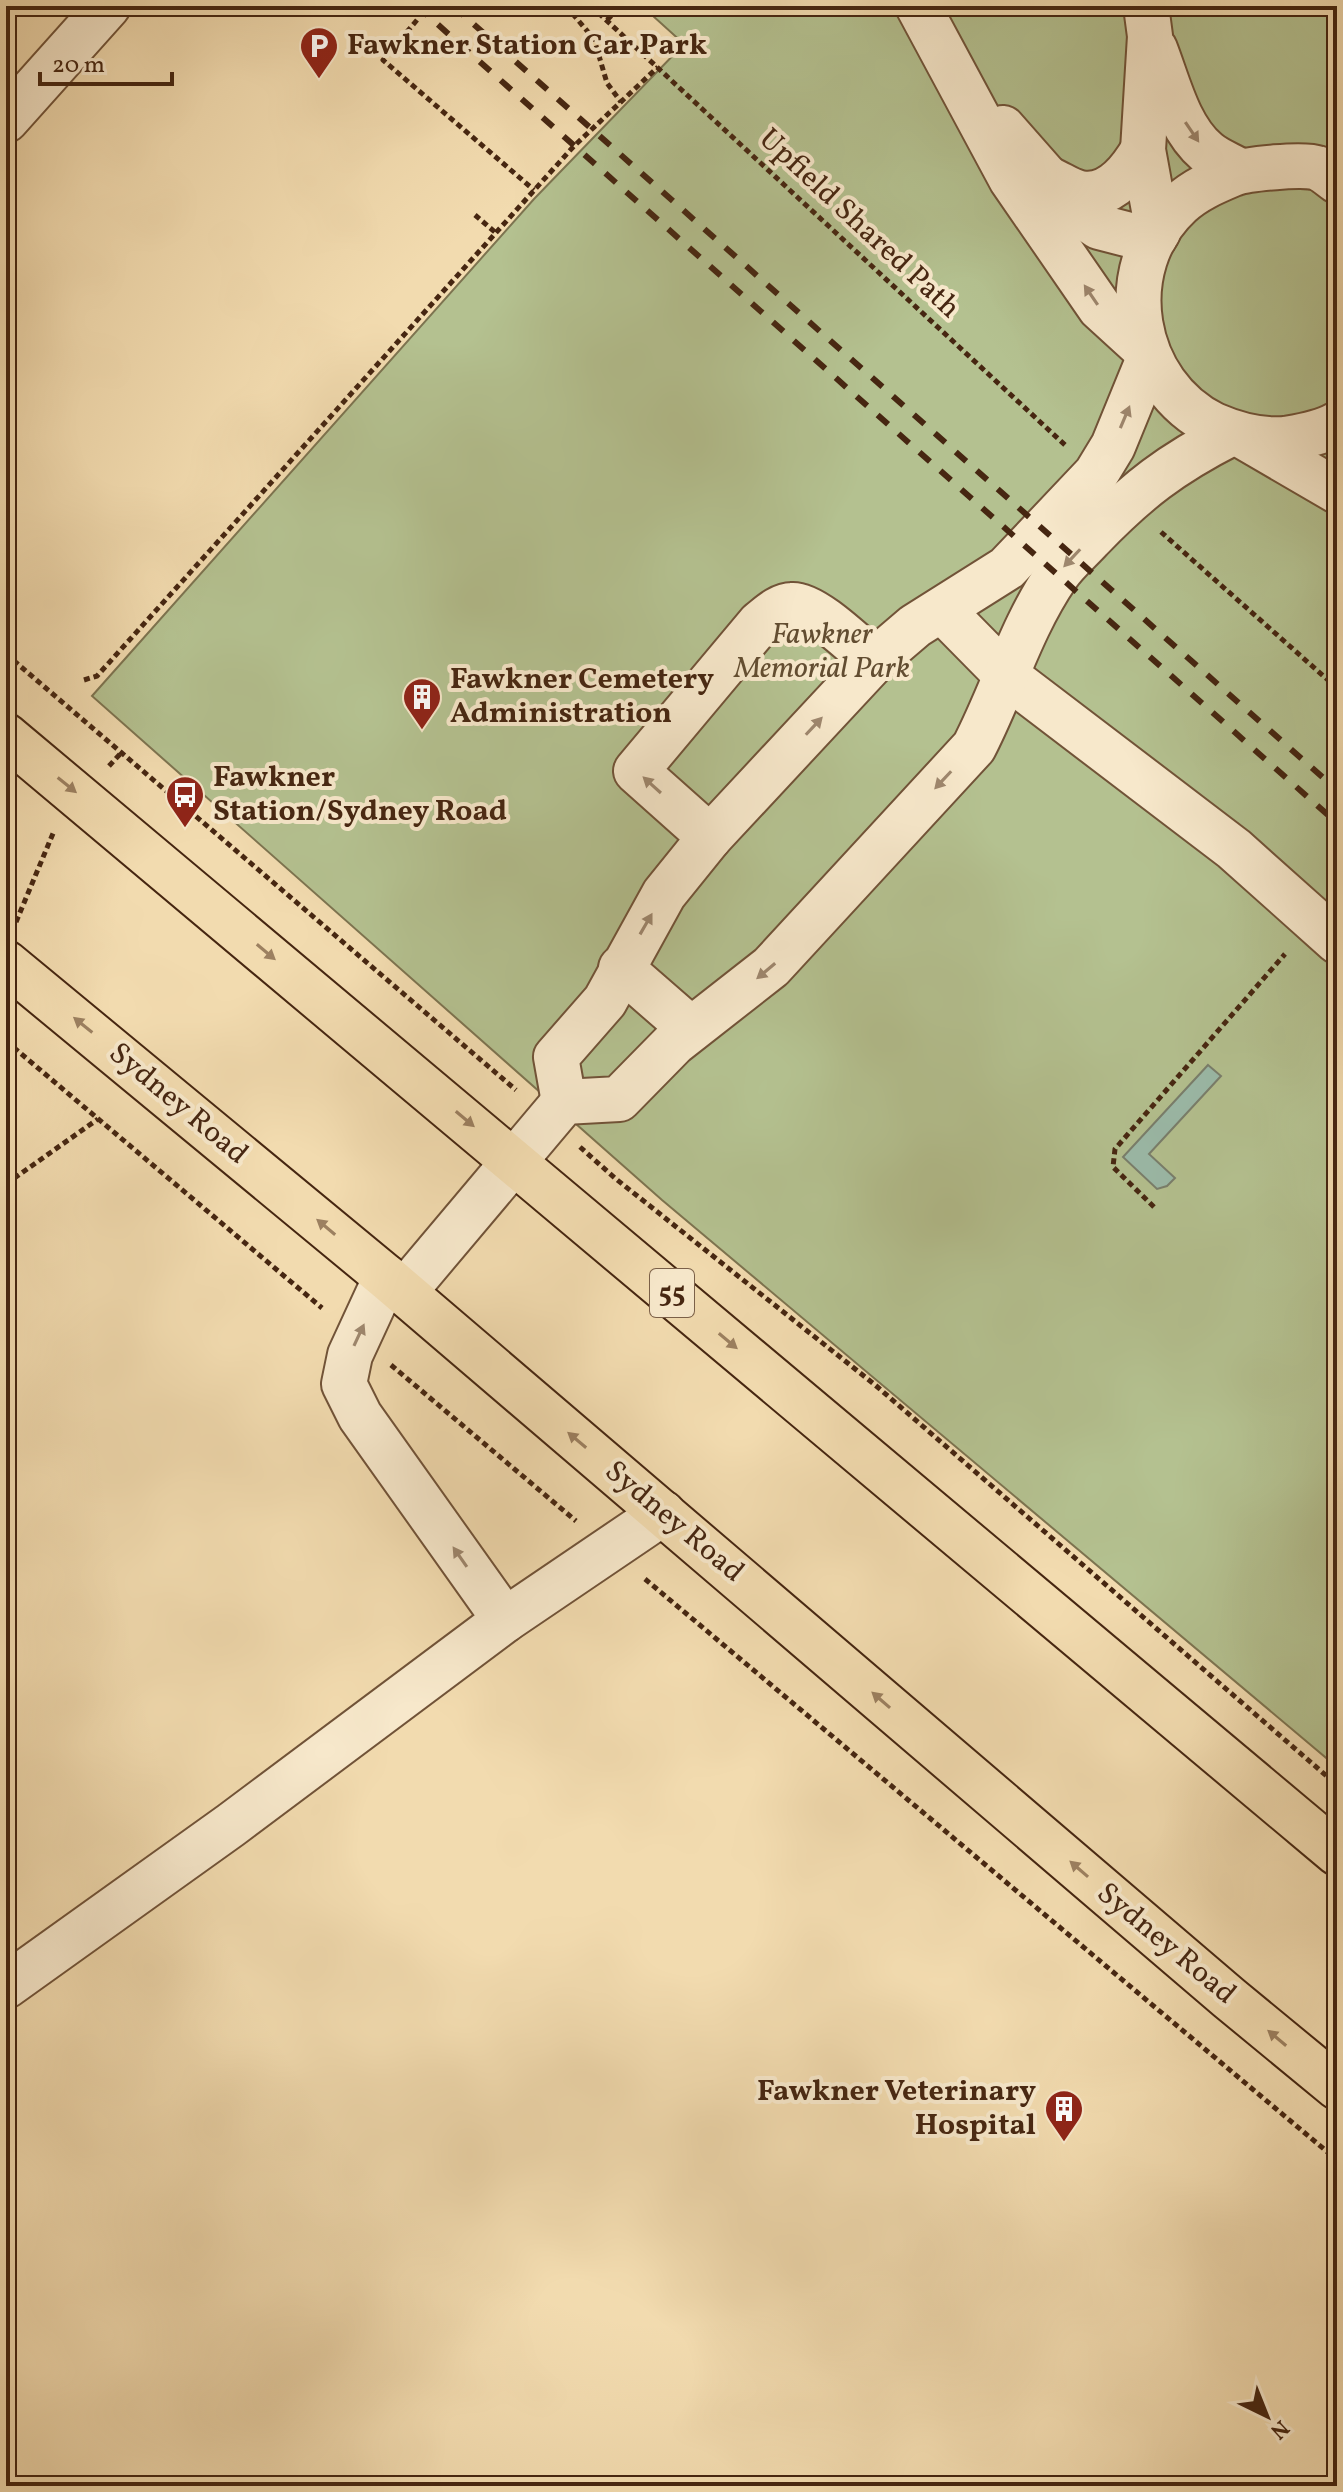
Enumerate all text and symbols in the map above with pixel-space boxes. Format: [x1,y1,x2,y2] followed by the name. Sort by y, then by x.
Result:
[298,25,340,80] parking icon: Fawkner Station Car Park
[347,25,707,67] place label: Fawkner Station Car Park
[40,36,172,86] scale bar
[52,49,105,83] text: 20 m
[749,119,969,329] street label: Upfield Shared Path
[1185,122,1200,143] one-way arrow
[1084,284,1098,306] one-way arrow
[1119,405,1132,429] one-way arrow
[1064,548,1082,567] one-way arrow
[733,614,910,690] park label: Fawkner Memorial Park
[450,659,714,735] place label: Fawkner Cemetery Administration
[401,676,443,731] building icon: Fawkner Cemetery Administration
[805,717,823,736] one-way arrow
[213,757,507,833] place label: Fawkner Station/Sydney Road
[934,771,952,790] one-way arrow
[164,774,206,829] bus stop icon: Fawkner Station/Sydney Road
[56,777,77,794] one-way arrow
[643,777,662,795] one-way arrow
[639,913,653,935] one-way arrow
[256,943,276,960] one-way arrow
[756,962,776,979] one-way arrow
[73,1018,93,1034] one-way arrow
[99,1033,257,1175] street label: Sydney Road
[455,1110,475,1127] one-way arrow
[317,1219,337,1236] one-way arrow
[650,1269,694,1317] road number: 55
[352,1323,366,1347] one-way arrow
[718,1332,738,1349] one-way arrow
[568,1432,588,1449] one-way arrow
[595,1451,753,1593] street label: Sydney Road
[453,1546,468,1567] one-way arrow
[872,1692,892,1709] one-way arrow
[1069,1861,1089,1878] one-way arrow
[1087,1873,1245,2015] street label: Sydney Road
[1267,2030,1287,2046] one-way arrow
[757,2071,1036,2147] place label: Fawkner Veterinary Hospital
[1043,2088,1085,2143] building icon: Fawkner Veterinary Hospital
[1227,2376,1307,2456] north arrow
[1263,2412,1295,2446] text: N

